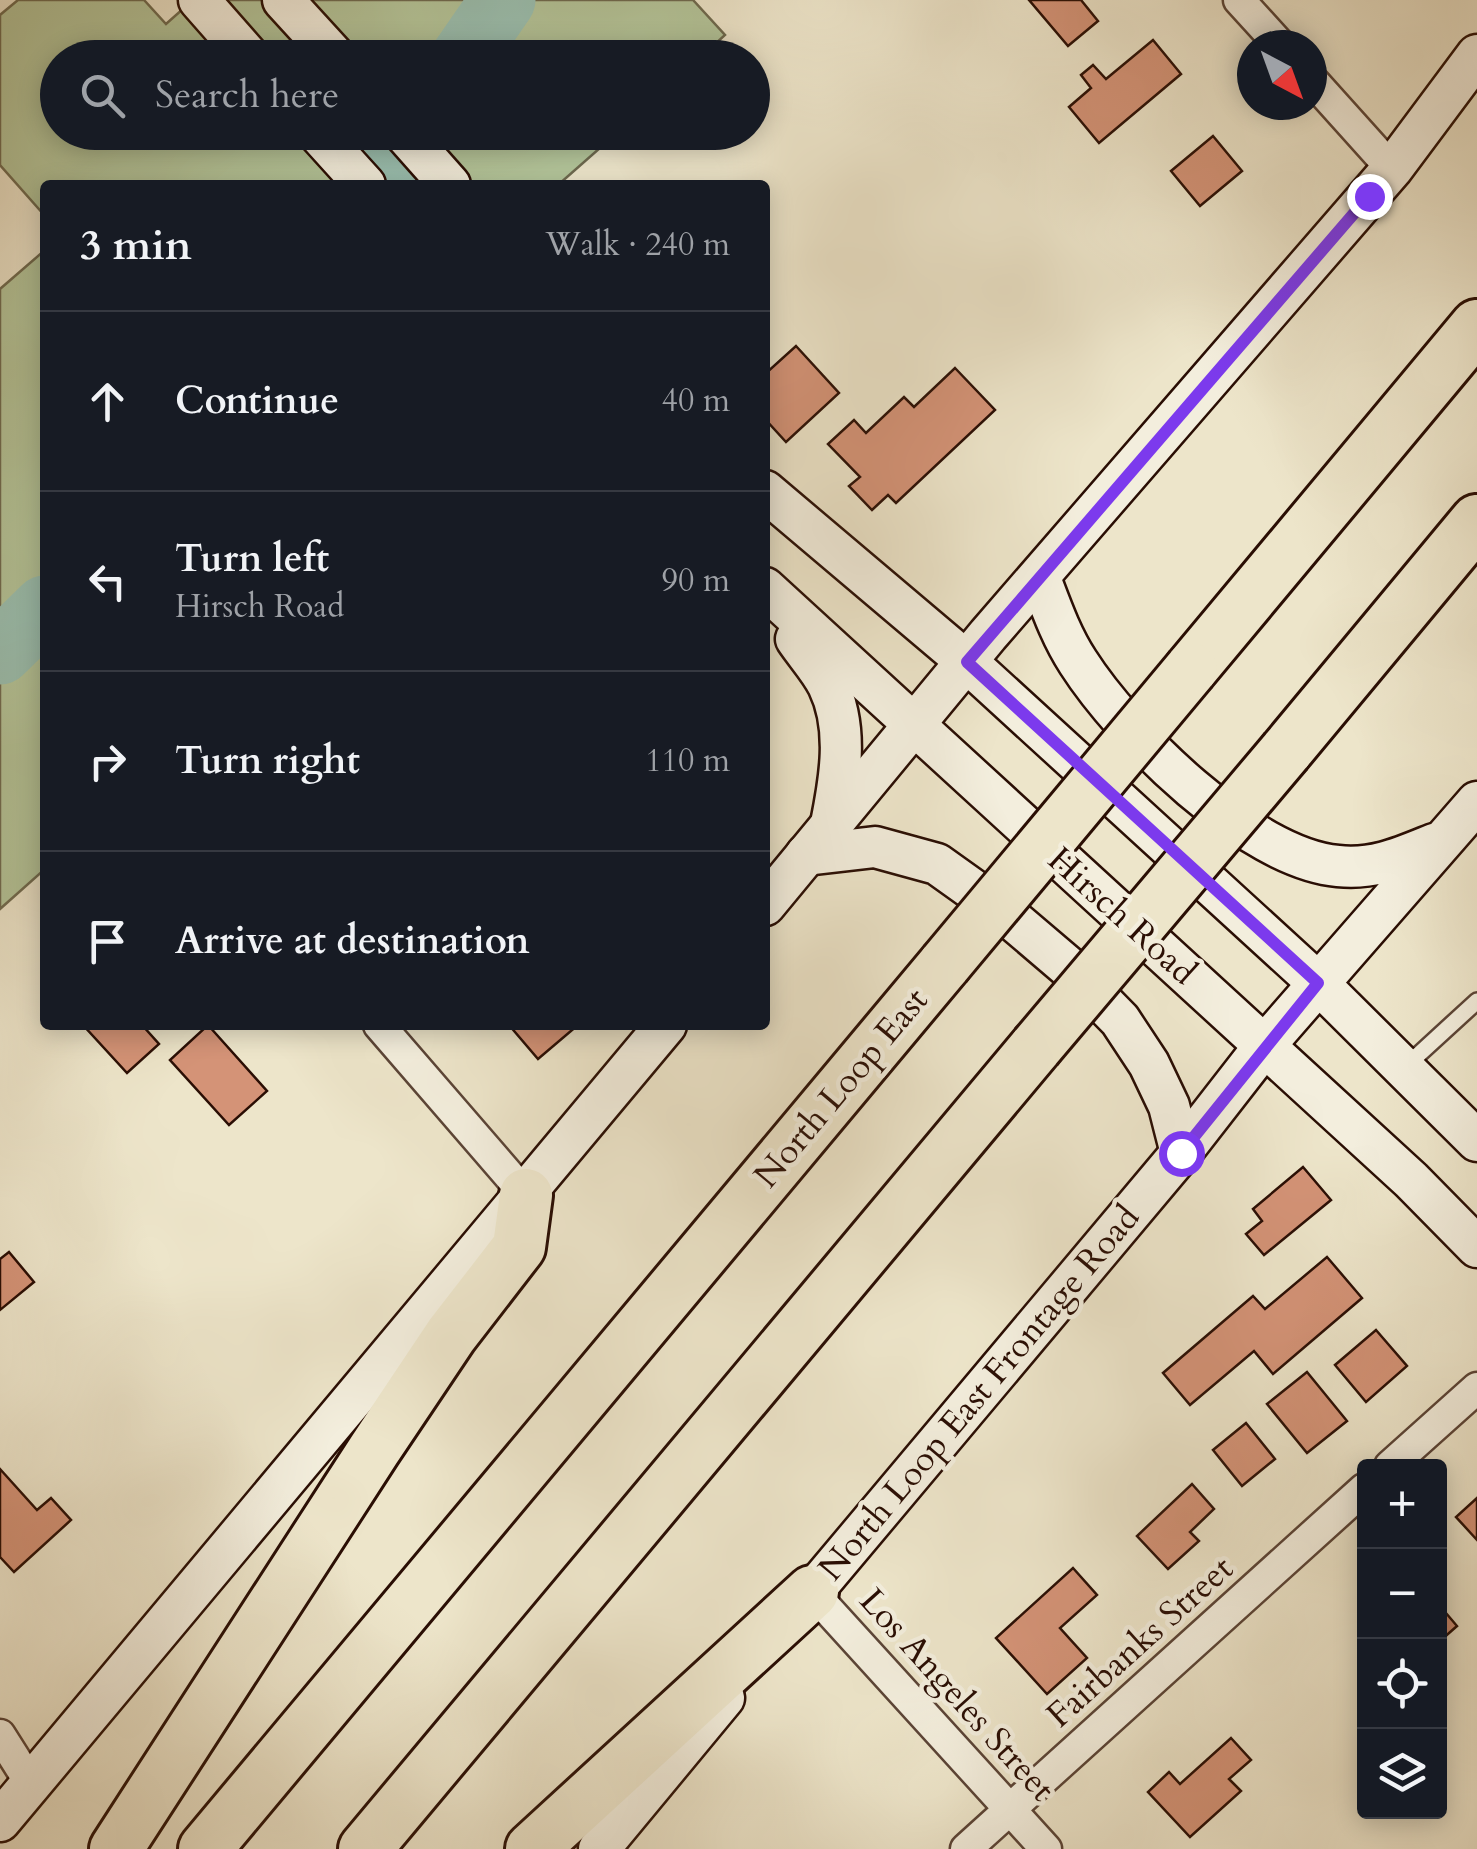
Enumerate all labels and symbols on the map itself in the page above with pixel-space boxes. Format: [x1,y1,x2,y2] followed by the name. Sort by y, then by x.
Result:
[1237,30,1327,120] north arrow
[1347,174,1393,220] route end
[1037,836,1207,996] street label: Hirsch Road
[743,978,939,1198] street label: North Loop East
[1159,1131,1205,1177] route start
[807,1195,1151,1591] street label: North Loop East Frontage Road
[1036,1545,1244,1739] street label: Fairbanks Street
[848,1578,1066,1812] street label: Los Angeles Street

